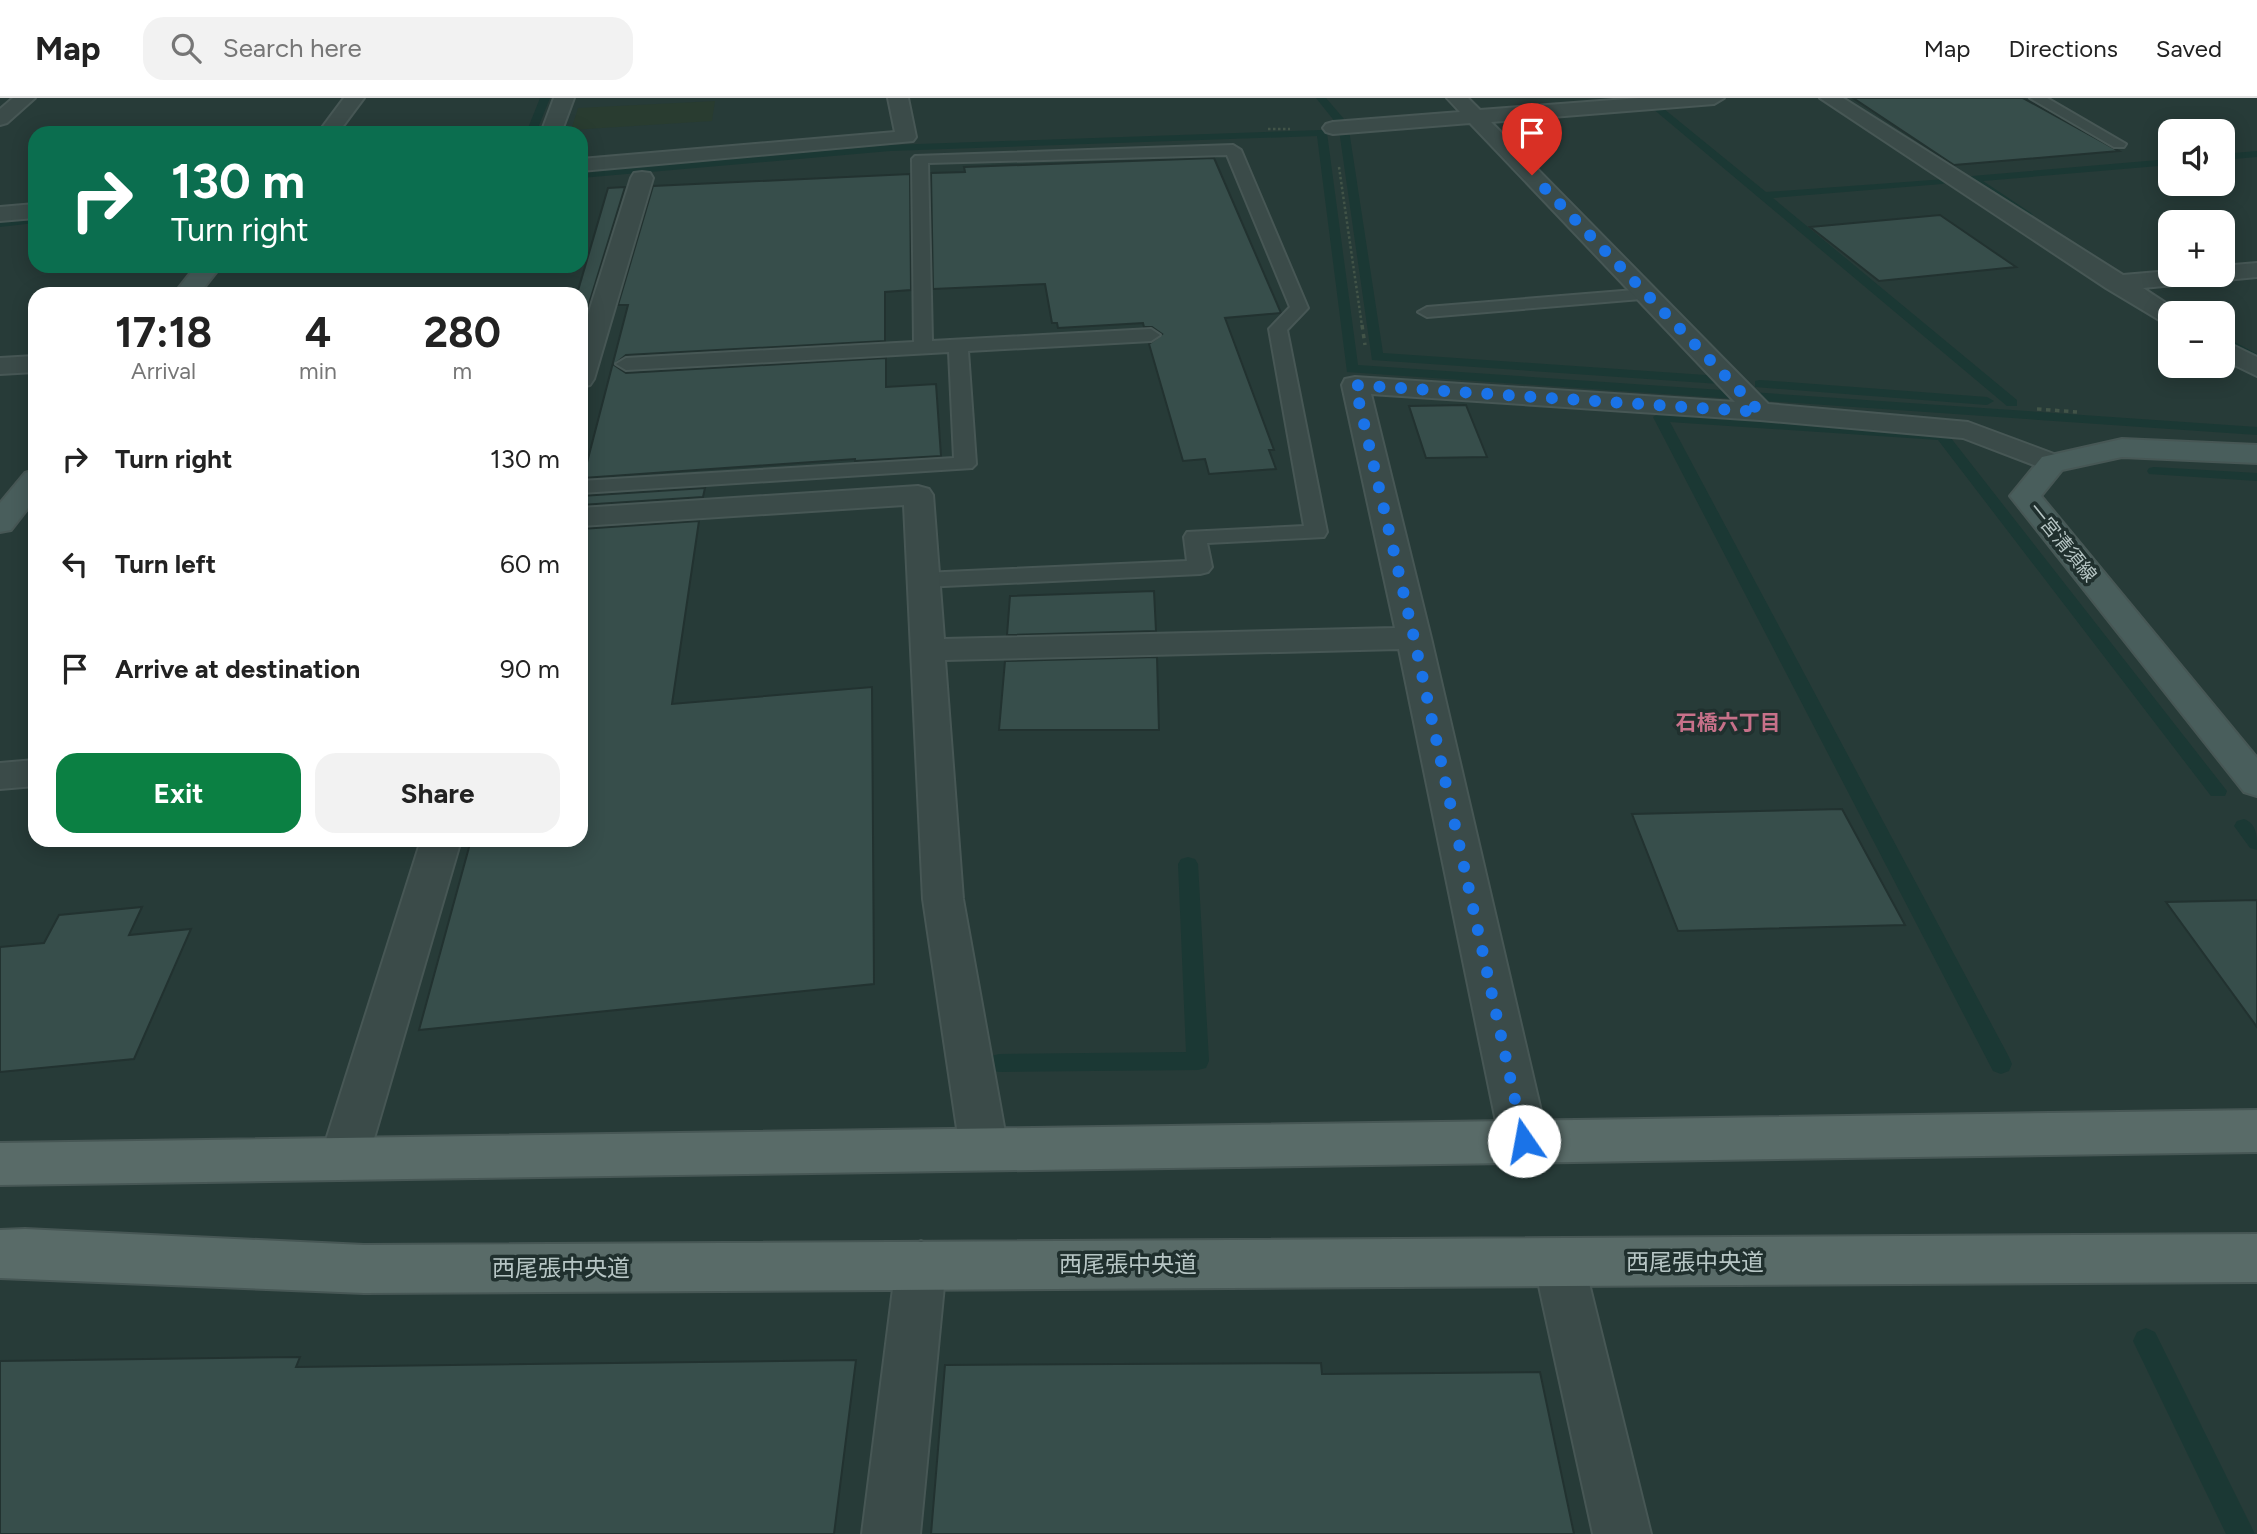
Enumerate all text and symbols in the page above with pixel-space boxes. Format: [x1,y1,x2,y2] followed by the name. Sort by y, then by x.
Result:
[143,17,633,80] search box
[35,29,101,68] text: Map
[167,29,205,67] icon: search
[223,32,362,64] text: Search here
[1924,34,1970,63] text: Map
[2008,34,2118,63] text: Directions
[2156,34,2222,63] text: Saved
[1502,103,1562,175] pin
[1513,114,1551,152] icon: arrive
[2158,119,2235,378] map controls
[2158,119,2235,196] button: sound
[171,151,305,210] text: 130 m
[56,154,147,245] icon: right
[2158,210,2235,287] button: +
[171,211,309,249] text: Turn right
[2158,301,2235,378] button: −
[115,307,212,358] text: 17:18
[305,307,331,358] text: 4
[424,307,501,358] text: 280
[131,357,196,385] text: Arrival
[299,357,337,385] text: min
[453,357,472,385] text: m
[56,440,94,478] icon: right
[115,443,232,475] text: Turn right
[490,443,560,475] text: 130 m
[2024,498,2101,586] street label: 一宮清須線
[56,545,94,583] icon: left
[115,548,216,580] text: Turn left
[500,548,560,580] text: 60 m
[56,650,94,688] icon: arrive
[115,653,360,685] text: Arrive at destination
[500,653,560,685] text: 90 m
[1676,710,1781,735] district label: 石橋六丁目
[56,753,301,833] button: Exit
[315,753,560,833] button: Share
[1487,1104,1561,1178] position arrow
[1626,1248,1764,1276] street label: 西尾張中央道
[1059,1250,1197,1278] street label: 西尾張中央道
[492,1254,630,1282] street label: 西尾張中央道

